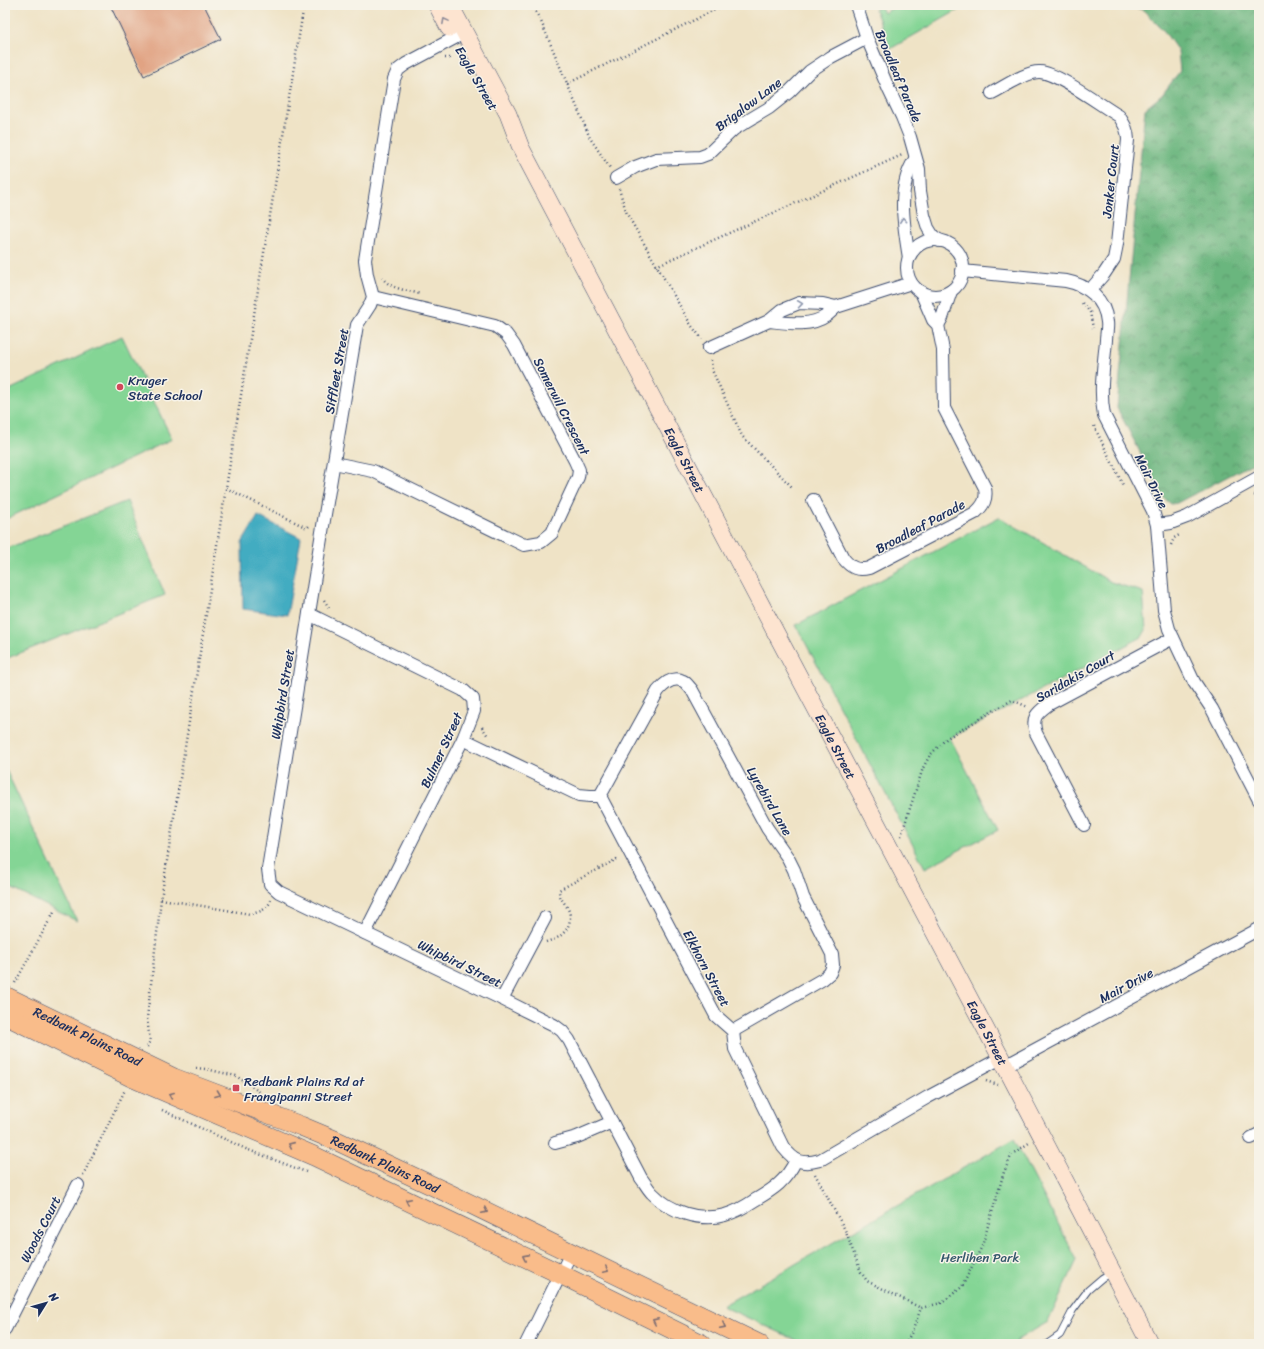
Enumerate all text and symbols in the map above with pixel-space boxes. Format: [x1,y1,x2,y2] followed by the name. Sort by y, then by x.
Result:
[443,18,450,26] one-way arrow
[869,26,929,127] street label: Broadleaf Parade
[449,42,505,115] street label: Eagle Street
[710,71,787,137] street label: Brigalow Lane
[1095,142,1126,220] street label: Jonker Court
[899,217,908,223] one-way arrow
[797,300,803,309] one-way arrow
[318,326,355,416] street label: Siffleet Street
[527,353,596,460] street label: Somerwil Crescent
[128,369,203,407] place label: Kruger State School
[115,382,125,392] marker: Kruger State School
[658,423,711,497] street label: Eagle Street
[1128,450,1175,513] street label: Mair Drive
[871,493,970,560] street label: Broadleaf Parade
[1031,644,1120,709] street label: Saridakis Court
[264,647,301,741] street label: Whipbird Street
[414,708,469,792] street label: Bulmer Street
[809,710,863,784] street label: Eagle Street
[740,762,799,841] street label: Lyrebird Lane
[677,925,737,1011] street label: Elkhorn Street
[414,933,506,994] street label: Whipbird Street
[1095,961,1158,1009] street label: Mair Drive
[960,996,1014,1070] street label: Eagle Street
[29,1000,147,1073] street label: Redbank Plains Road
[244,1070,365,1108] place label: Redbank Plains Rd at Frangipanni Street
[231,1083,241,1093] marker: Redbank Plains Rd at Frangipanni Street
[215,1090,222,1098] one-way arrow
[167,1092,175,1100] one-way arrow
[327,1129,445,1200] street label: Redbank Plains Road
[287,1142,295,1150] one-way arrow
[14,1192,67,1267] street label: Woods Court
[405,1198,412,1206] one-way arrow
[481,1207,488,1214] one-way arrow
[941,1246,1019,1269] park label: Herlihen Park
[522,1254,529,1262] one-way arrow
[601,1265,609,1273] one-way arrow
[26,1283,66,1323] north arrow
[43,1288,64,1306] text: N
[651,1318,659,1326] one-way arrow
[718,1321,726,1329] one-way arrow

